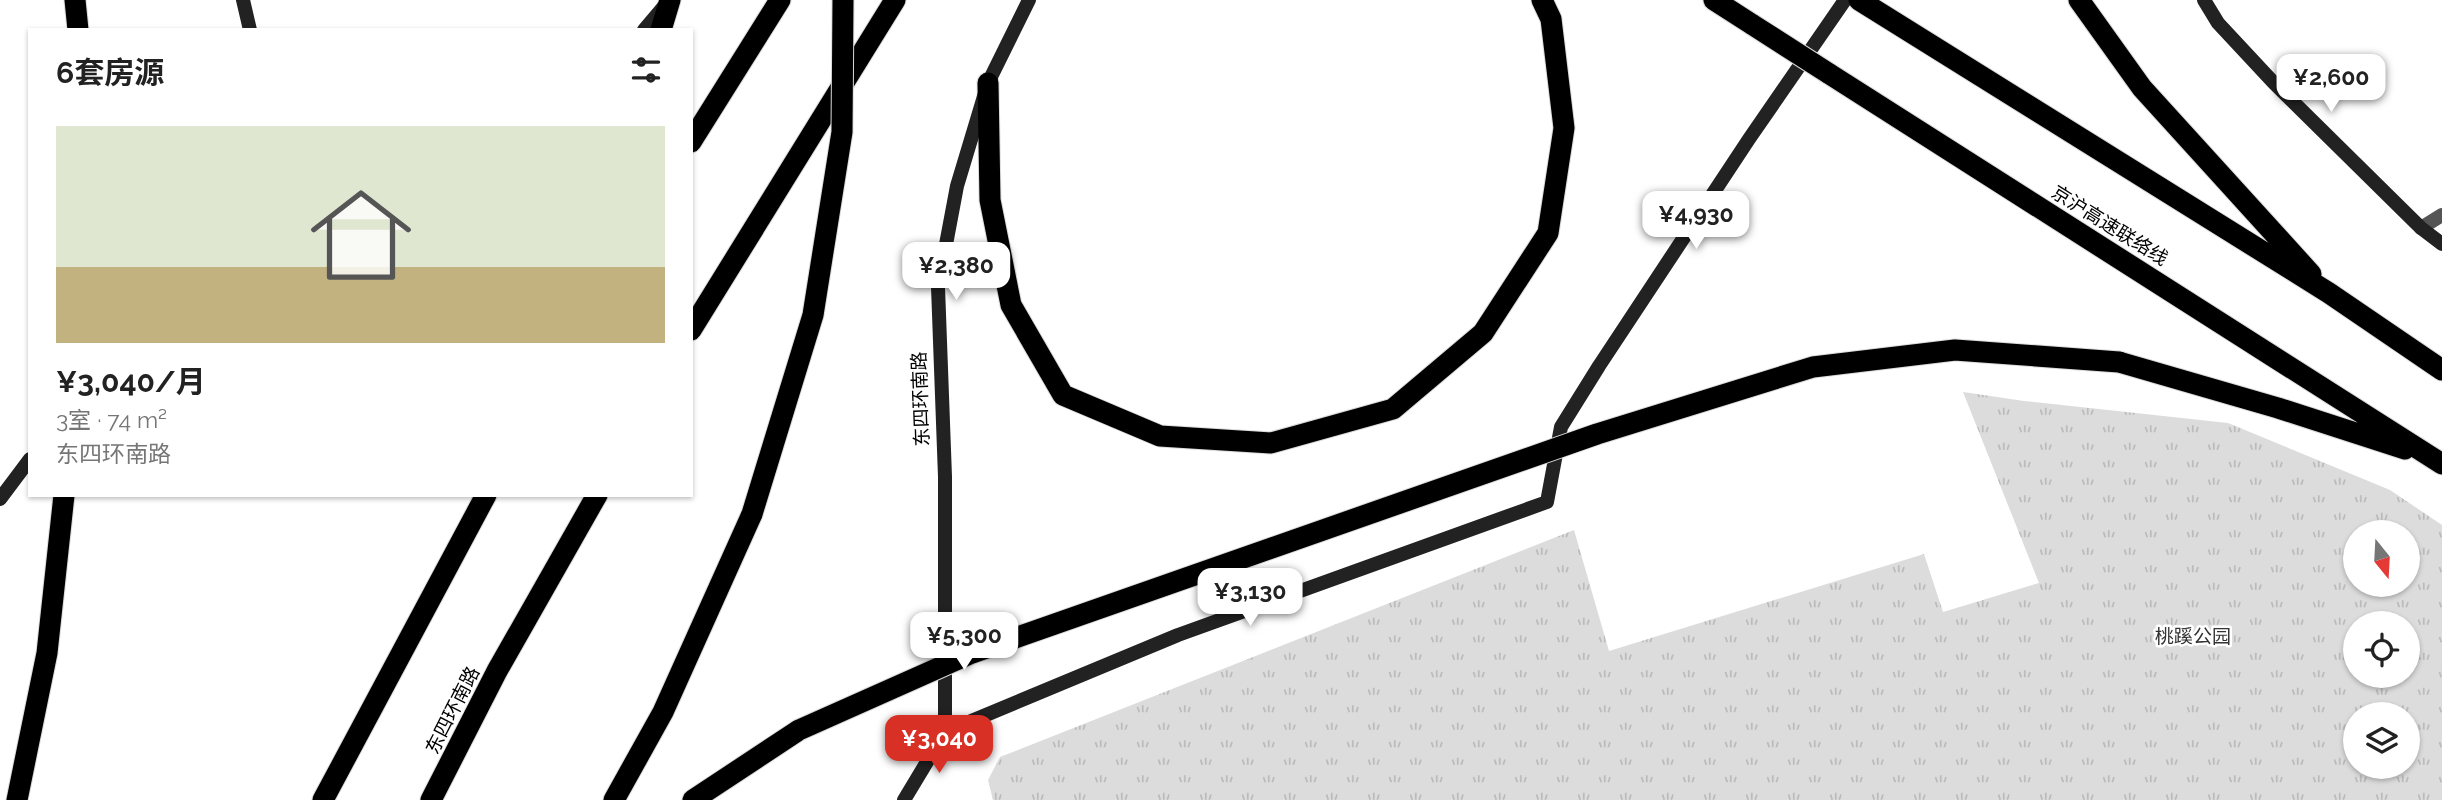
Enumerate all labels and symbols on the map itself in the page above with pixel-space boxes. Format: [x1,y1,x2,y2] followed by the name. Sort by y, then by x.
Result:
[2274,54,2388,114] pin: ¥2,600
[2048,180,2172,270] street label: 京沪高速联络线
[1639,191,1753,251] pin: ¥4,930
[899,243,1013,302] pin: ¥2,380
[907,351,933,447] street label: 东四环南路
[2343,520,2420,597] north arrow
[1193,568,1307,628] pin: ¥3,130
[907,612,1021,672] pin: ¥5,300
[2155,625,2231,647] park label: 桃蹊公园
[421,663,483,757] street label: 东四环南路
[882,716,996,775] pin: ¥3,040

